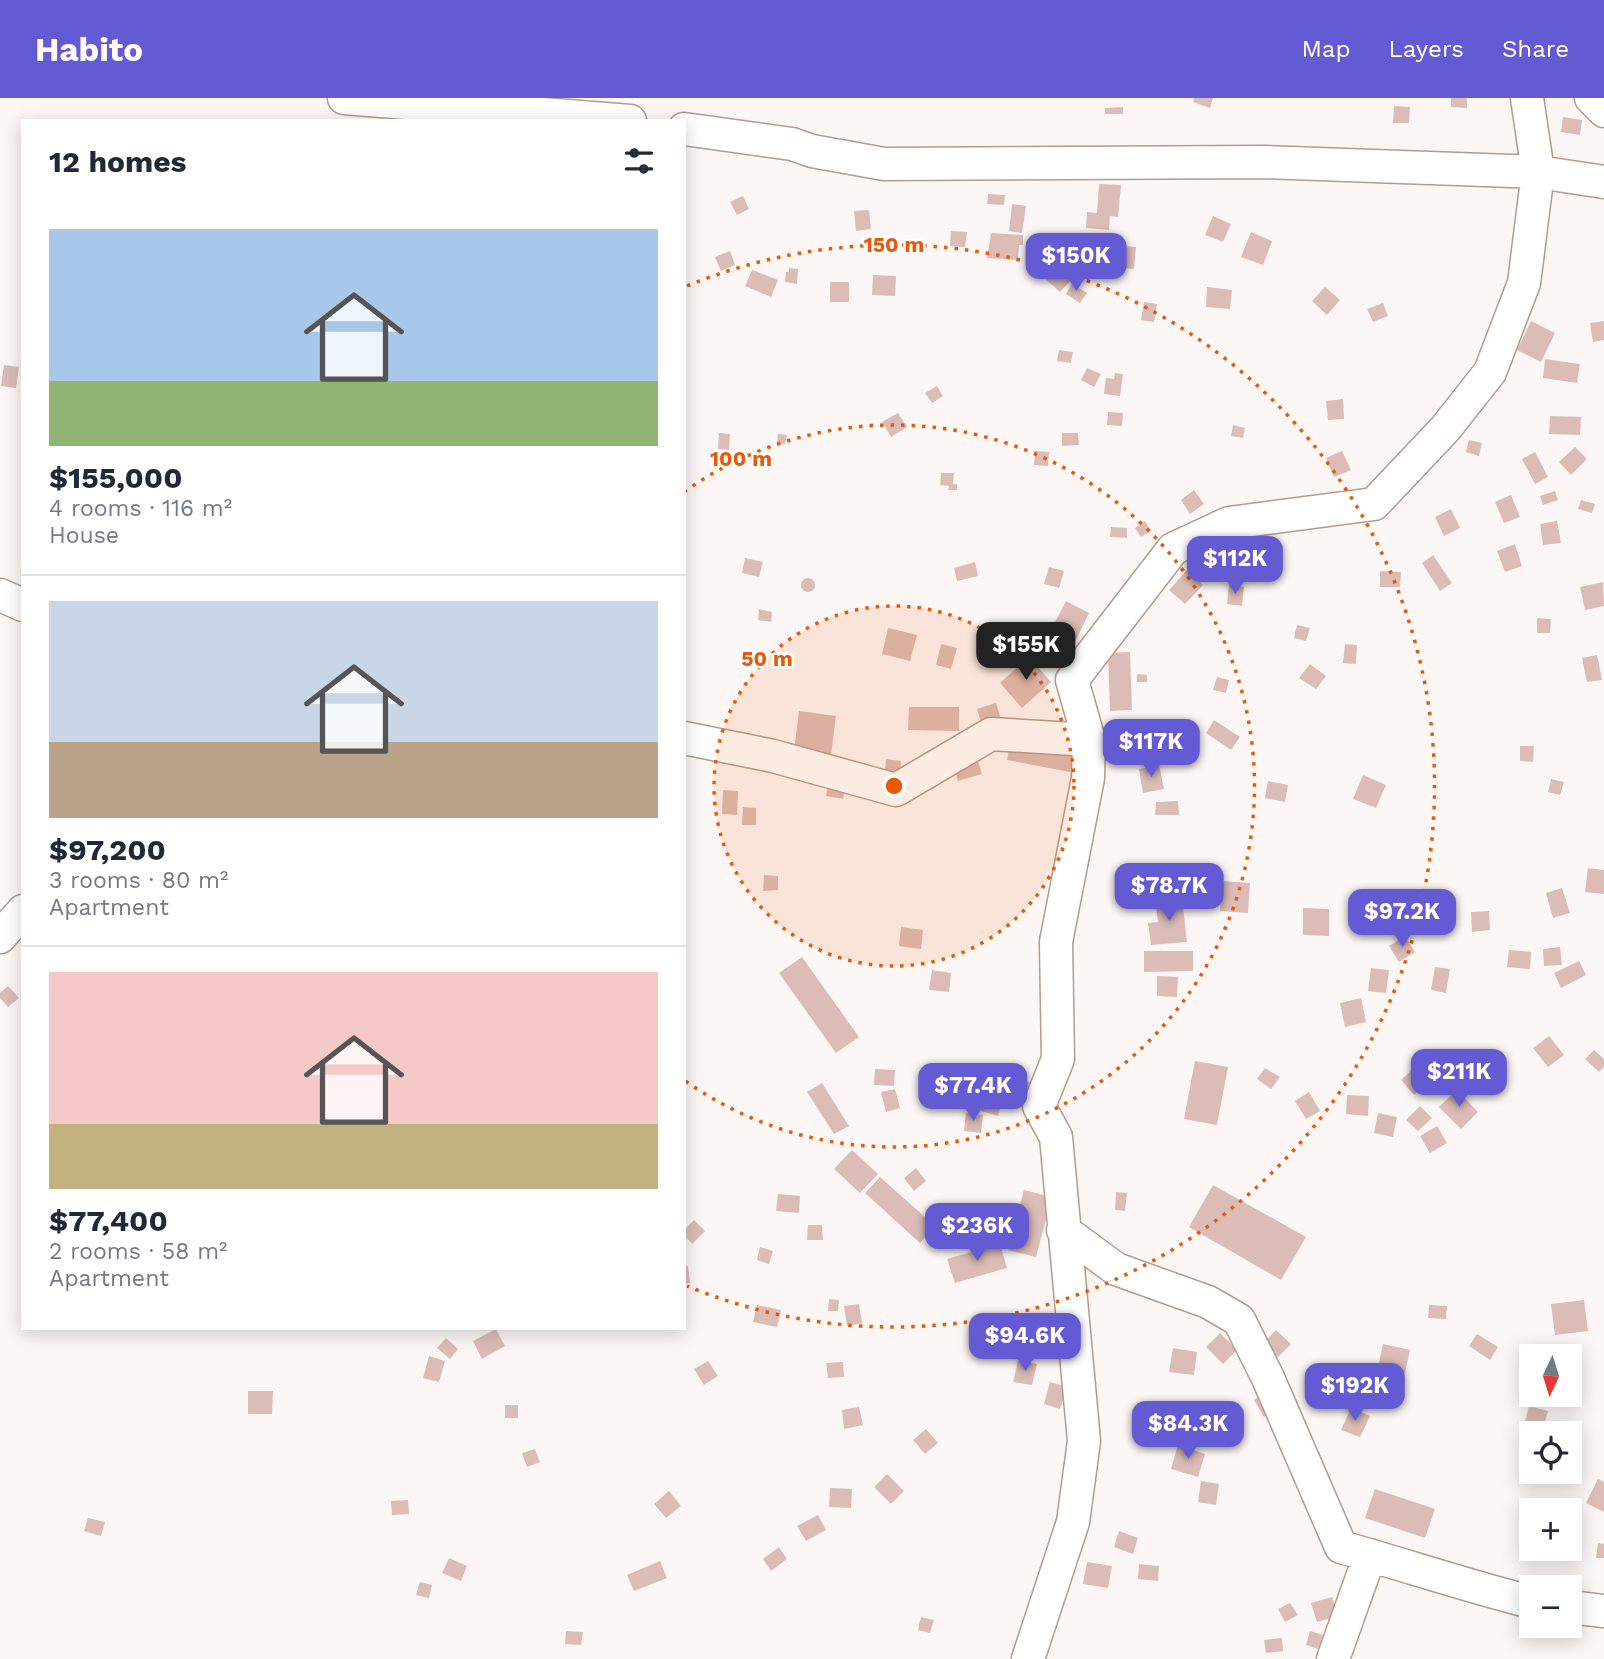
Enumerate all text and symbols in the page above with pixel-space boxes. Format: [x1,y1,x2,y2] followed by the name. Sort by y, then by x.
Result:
[35,30,143,69] text: Habito
[1302,35,1350,63] text: Map
[1388,35,1464,63] text: Layers
[1502,35,1569,63] text: Share
[620,142,658,180] icon: filters
[49,144,187,179] text: 12 homes
[864,232,924,257] text: 150 m
[1027,234,1125,293] pin: $150K
[1042,242,1110,269] text: $150K
[291,274,417,400] icon: home
[710,446,772,471] text: 100 m
[49,460,183,495] text: $155,000
[49,495,232,522] text: 4 rooms · 116 m²
[49,522,119,549] text: House
[1186,536,1284,596] pin: $112K
[1203,545,1267,572] text: $112K
[977,622,1075,682] pin: $155K
[992,631,1060,658] text: $155K
[291,646,417,772] icon: home
[741,646,793,671] text: 50 m
[1102,720,1200,779] pin: $117K
[1119,728,1183,755] text: $117K
[882,774,906,798] centre of rings
[49,832,166,867] text: $97,200
[1112,864,1226,923] pin: $78.7K
[49,867,228,894] text: 3 rooms · 80 m²
[1131,872,1207,899] text: $78.7K
[1345,890,1459,949] pin: $97.2K
[49,894,169,921] text: Apartment
[1364,898,1440,925] text: $97.2K
[291,1017,417,1143] icon: home
[1410,1049,1508,1109] pin: $211K
[1427,1058,1491,1085] text: $211K
[916,1063,1030,1123] pin: $77.4K
[934,1072,1012,1099] text: $77.4K
[49,1203,168,1238] text: $77,400
[928,1204,1026,1263] pin: $236K
[941,1212,1013,1239] text: $236K
[49,1238,228,1265] text: 2 rooms · 58 m²
[49,1265,169,1292] text: Apartment
[968,1314,1082,1373] pin: $94.6K
[985,1322,1065,1349] text: $94.6K
[1519,1344,1582,1407] north arrow
[1519,1344,1582,1638] map controls
[1306,1364,1404,1423] pin: $192K
[1321,1372,1389,1399] text: $192K
[1131,1402,1245,1461] pin: $84.3K
[1148,1410,1228,1437] text: $84.3K
[1519,1421,1582,1484] button: locate
[1519,1498,1582,1561] button: +
[1519,1575,1582,1638] button: −

